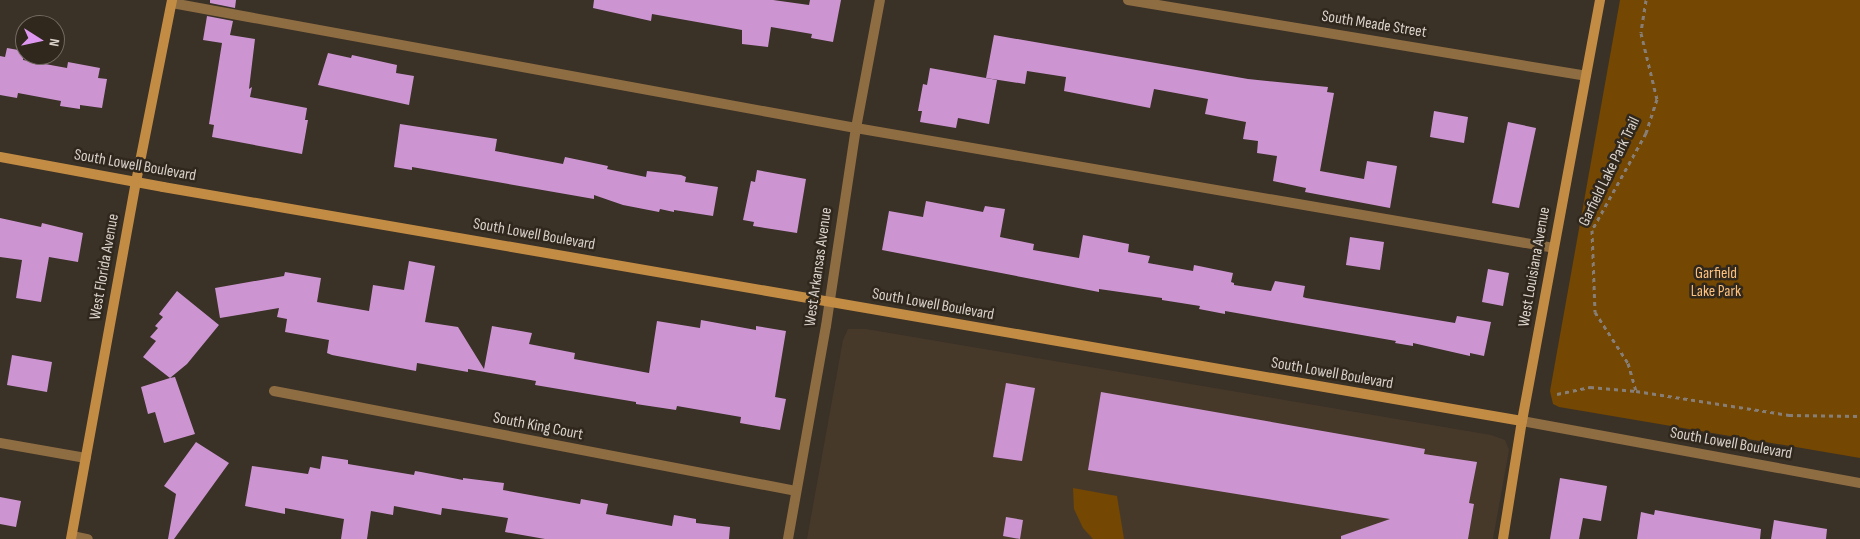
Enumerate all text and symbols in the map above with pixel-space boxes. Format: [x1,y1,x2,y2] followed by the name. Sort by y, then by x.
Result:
[1320,7,1428,43] street label: South Meade Street
[15,15,65,65] north arrow
[45,37,63,48] text: N
[1575,114,1645,230] street label: Garfield Lake Park Trail
[73,146,197,186] street label: South Lowell Boulevard
[801,206,837,328] street label: West Arkansas Avenue
[1515,206,1555,328] street label: West Louisiana Avenue
[86,212,124,322] street label: West Florida Avenue
[472,215,596,255] street label: South Lowell Boulevard
[1691,264,1741,302] park label: Garfield Lake Park
[871,285,995,325] street label: South Lowell Boulevard
[1270,354,1394,394] street label: South Lowell Boulevard
[491,409,585,445] street label: South King Court
[1669,424,1793,464] street label: South Lowell Boulevard

